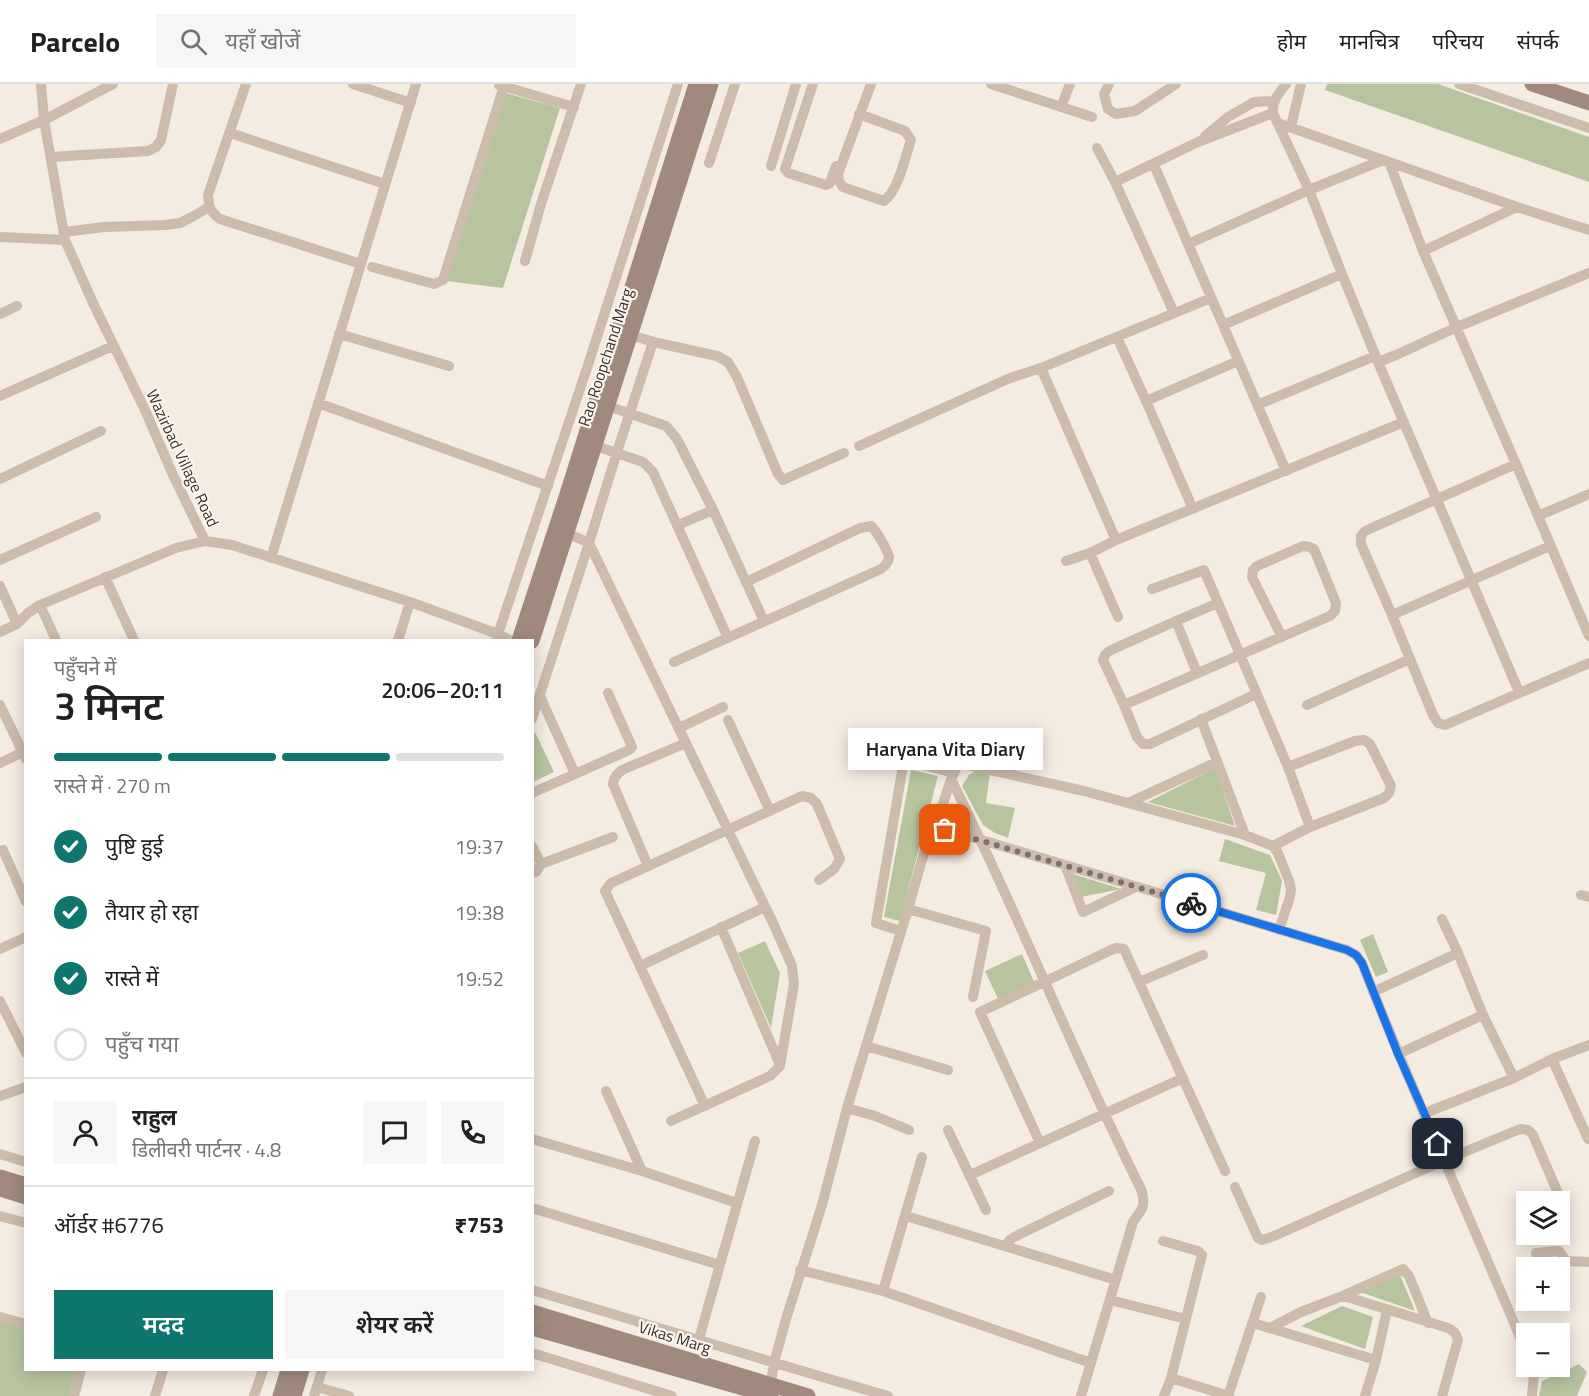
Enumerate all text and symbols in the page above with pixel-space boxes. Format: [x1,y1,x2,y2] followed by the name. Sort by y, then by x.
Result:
[156,14,576,68] search box
[30,20,120,63] text: Parcelo
[225,24,300,58] text: यहाँ खोजें
[177,25,210,58] icon: search
[1277,25,1306,57] text: होम
[1339,25,1399,57] text: मानचित्र
[1432,25,1484,57] text: परिचय
[1517,25,1559,57] text: संपर्क
[571,285,639,429] street label: Rao Roopchand Marg
[141,385,225,531] street label: Wazirbad Village Road
[54,652,116,683] text: पहुँचने में
[381,673,504,707] text: 20:06–20:11
[54,676,164,735] text: 3 मिनट
[848,728,1042,770] callout: Haryana Vita Diary
[866,733,1025,764] text: Haryana Vita Diary
[54,770,171,801] text: रास्ते में · 270 m
[919,804,970,855] pin
[928,813,961,846] icon: bag
[105,829,163,863] text: पुष्टि हुई
[54,830,87,863] icon: check
[455,831,504,862] text: 19:37
[1161,873,1221,933] courier
[1175,887,1208,920] icon: bike
[105,895,198,929] text: तैयार हो रहा
[54,896,87,929] icon: check
[455,897,504,928] text: 19:38
[105,961,159,995] text: रास्ते में
[54,962,87,995] icon: check
[455,963,504,994] text: 19:52
[105,1027,179,1061] text: पहुँच गया
[132,1100,177,1134] text: राहुल
[54,1101,117,1164] button: person
[363,1101,426,1164] button: chat
[441,1101,504,1164] button: phone
[1412,1118,1463,1169] pin
[1421,1127,1454,1160] icon: home
[132,1134,281,1165] text: डिलीवरी पार्टनर · 4.8
[1516,1191,1570,1377] map controls
[1516,1191,1570,1245] button: layers
[54,1208,164,1242] text: ऑर्डर #6776
[454,1208,504,1242] text: ₹753
[1516,1257,1570,1311] button: +
[54,1290,273,1359] button: मदद
[285,1290,504,1359] button: शेयर करें
[636,1315,714,1359] street label: Vikas Marg
[1516,1323,1570,1377] button: −

